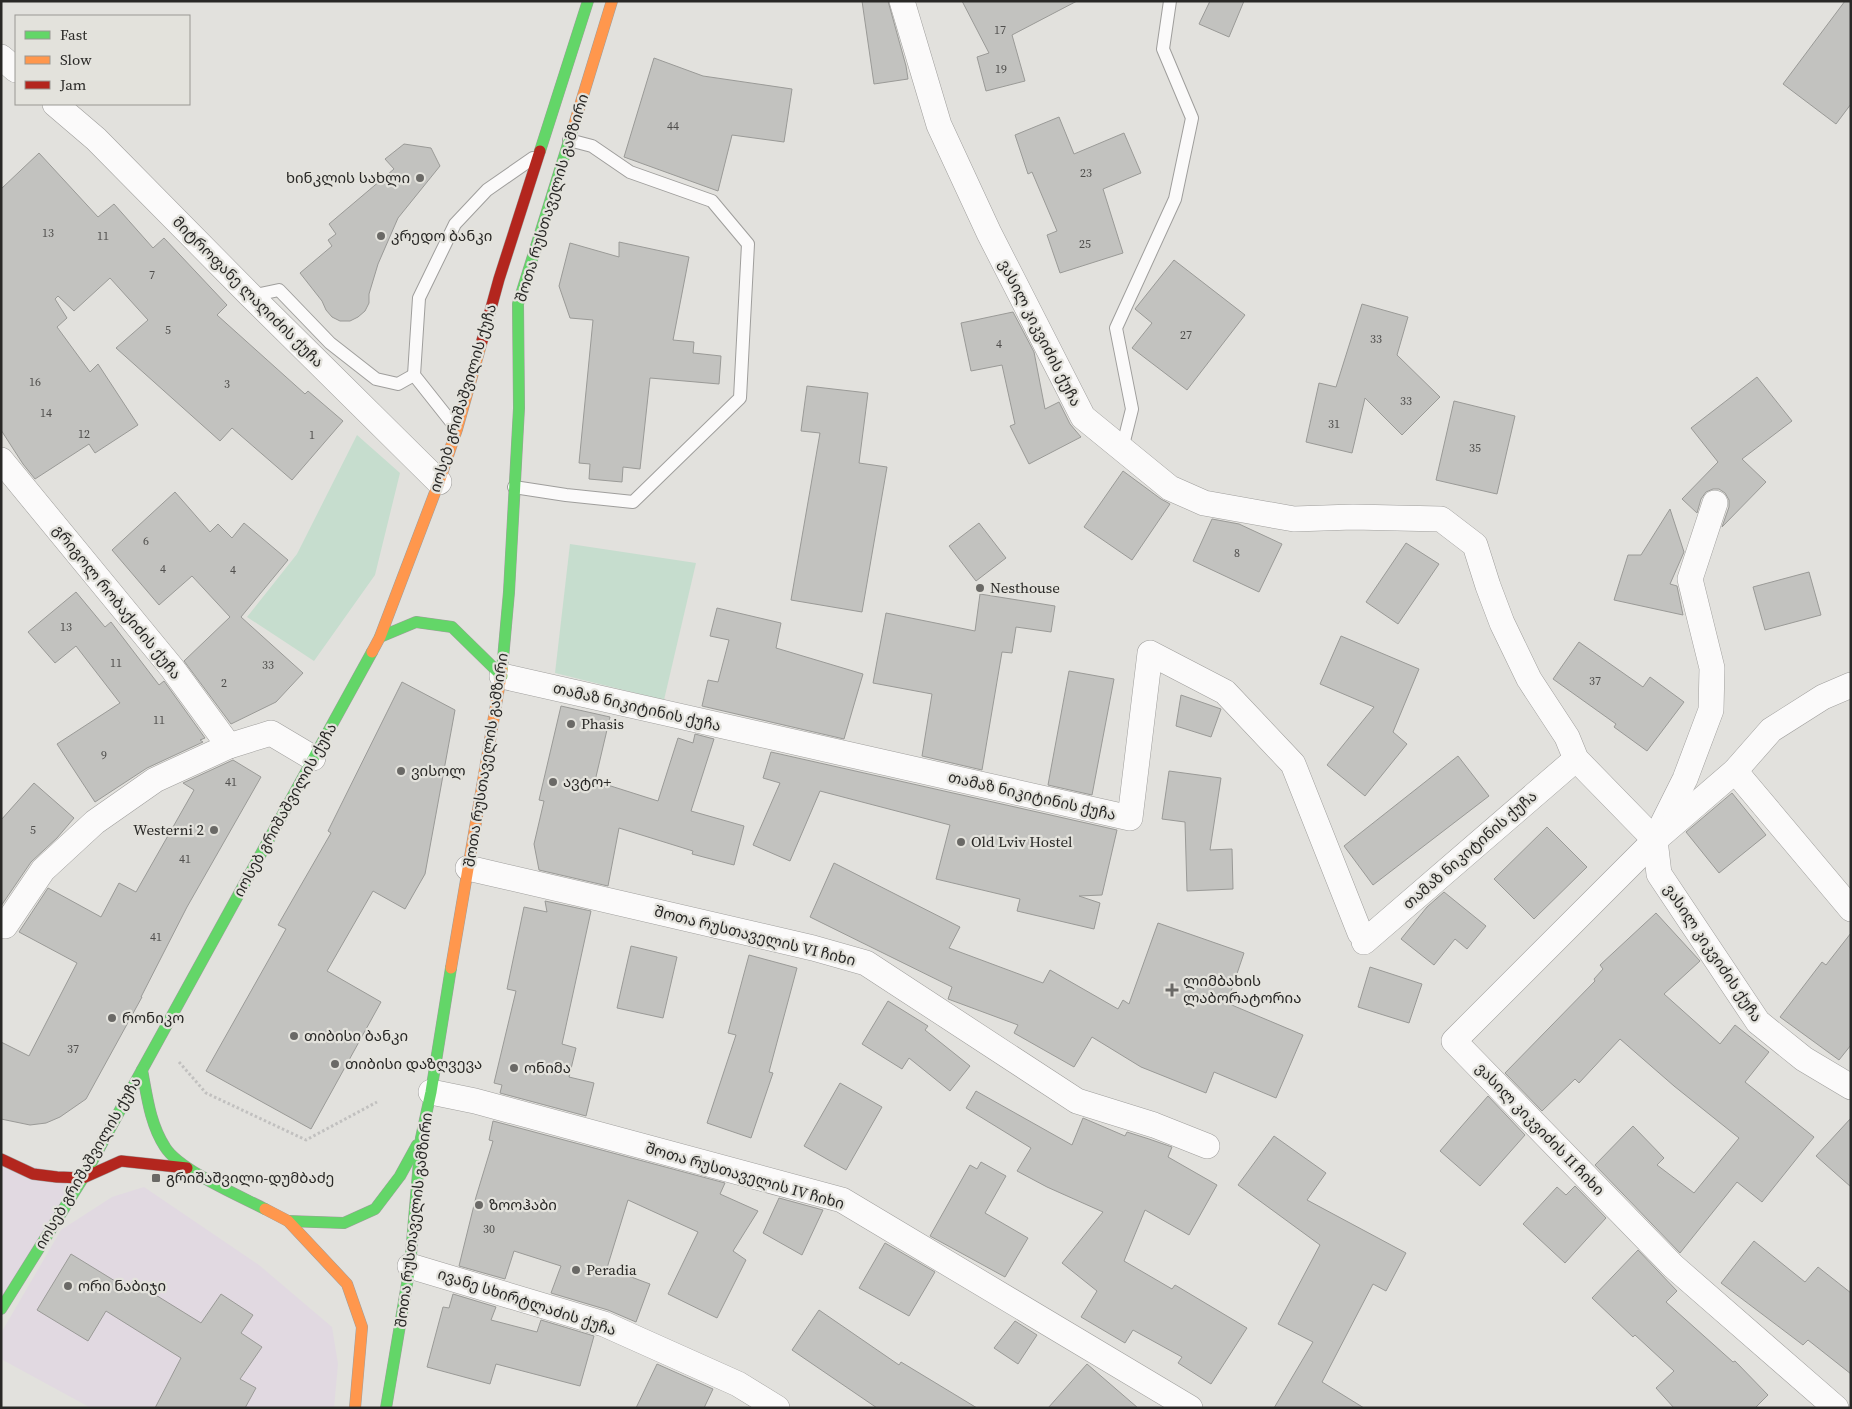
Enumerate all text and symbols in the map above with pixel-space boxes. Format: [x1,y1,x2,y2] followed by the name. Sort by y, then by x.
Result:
[15,15,190,105] legend
[994,22,1006,38] house number: 17
[60,24,87,45] text: Fast
[60,49,92,70] text: Slow
[995,61,1007,77] house number: 19
[59,74,87,95] text: Jam
[510,91,593,305] street label: შოთა რუსთაველის გამზირი
[667,118,679,134] house number: 44
[1080,165,1092,181] house number: 23
[286,167,410,188] place label: ხინკლის სახლი
[414,172,426,184] marker: ხინკლის სახლი
[168,211,329,372] street label: მიტროფანე ლაღიძის ქუჩა
[42,225,54,241] house number: 13
[391,225,492,246] place label: კრედო ბანკი
[97,228,109,244] house number: 11
[375,230,387,242] marker: კრედო ბანკი
[1079,236,1091,252] house number: 25
[994,256,1087,410] street label: ვასილ კიკვიძის ქუჩა
[149,267,155,283] house number: 7
[424,301,501,495] street label: იოსებ გრიშაშვილის ქუჩა
[165,322,171,338] house number: 5
[1180,327,1192,343] house number: 27
[1370,331,1382,347] house number: 33
[996,336,1002,352] house number: 4
[29,374,41,390] house number: 16
[224,376,230,392] house number: 3
[1400,393,1412,409] house number: 33
[40,405,52,421] house number: 14
[1328,416,1340,432] house number: 31
[78,426,90,442] house number: 12
[309,427,315,443] house number: 1
[1469,440,1481,456] house number: 35
[48,520,186,683] street label: გრიგოლ რობაქიძის ქუჩა
[143,533,149,549] house number: 6
[1234,545,1240,561] house number: 8
[160,561,166,577] house number: 4
[230,562,236,578] house number: 4
[990,577,1060,598] place label: Nesthouse
[974,582,986,594] marker: Nesthouse
[60,619,72,635] house number: 13
[458,651,513,869] street label: შოთა რუსთაველის გამზირი
[110,655,122,671] house number: 11
[262,657,274,673] house number: 33
[1589,673,1601,689] house number: 37
[221,675,227,691] house number: 2
[551,677,723,736] street label: თამაზ ნიკიტინის ქუჩა
[153,712,165,728] house number: 11
[581,713,624,734] place label: Phasis
[565,718,577,730] marker: Phasis
[228,719,341,901] street label: იოსებ გრიშაშვილის ქუჩა
[101,747,107,763] house number: 9
[411,760,466,781] place label: ვისოლ
[395,765,407,777] marker: ვისოლ
[946,766,1118,825] street label: თამაზ ნიკიტინის ქუჩა
[563,771,611,792] place label: ავტო+
[225,774,237,790] house number: 41
[547,776,559,788] marker: ავტო+
[1398,785,1541,914] street label: თამაზ ნიკიტინის ქუჩა
[133,819,204,840] place label: Westerni 2
[30,822,36,838] house number: 5
[208,824,220,836] marker: Westerni 2
[971,831,1073,852] place label: Old Lviv Hostel
[955,836,967,848] marker: Old Lviv Hostel
[179,851,191,867] house number: 41
[1659,880,1767,1026] street label: ვასილ კიკვიძის ქუჩა
[652,900,858,971] street label: შოთა რუსთაველის VI ჩიხი
[150,929,162,945] house number: 41
[1183,970,1301,1008] place label: ლიმბახის ლაბორატორია
[1165,983,1179,997] marker: ლიმბახის ლაბორატორია
[122,1007,184,1028] place label: რონიკო
[106,1012,118,1024] marker: რონიკო
[304,1025,408,1046] place label: თიბისი ბანკი
[288,1030,300,1042] marker: თიბისი ბანკი
[67,1041,79,1057] house number: 37
[345,1053,482,1074] place label: თიბისი დაზღვევა
[524,1057,571,1078] place label: ონიმა
[329,1058,341,1070] marker: თიბისი დაზღვევა
[1471,1058,1609,1200] street label: ვასილ კიკვიძის II ჩიხი
[508,1062,520,1074] marker: ონიმა
[29,1073,146,1253] street label: იოსებ გრიშაშვილის ქუჩა
[390,1111,437,1329] street label: შოთა რუსთაველის გამზირი
[643,1137,847,1214] street label: შოთა რუსთაველის IV ჩიხი
[166,1167,334,1188] place label: გრიშაშვილი-დუმბაძე
[150,1172,162,1184] marker: გრიშაშვილი-დუმბაძე
[489,1194,557,1215] place label: ზოოჰაბი
[473,1199,485,1211] marker: ზოოჰაბი
[483,1221,495,1237] house number: 30
[586,1259,637,1280] place label: Peradia
[435,1263,619,1340] street label: ივანე სხირტლაძის ქუჩა
[570,1264,582,1276] marker: Peradia
[78,1275,166,1296] place label: ორი ნაბიჯი
[62,1280,74,1292] marker: ორი ნაბიჯი

